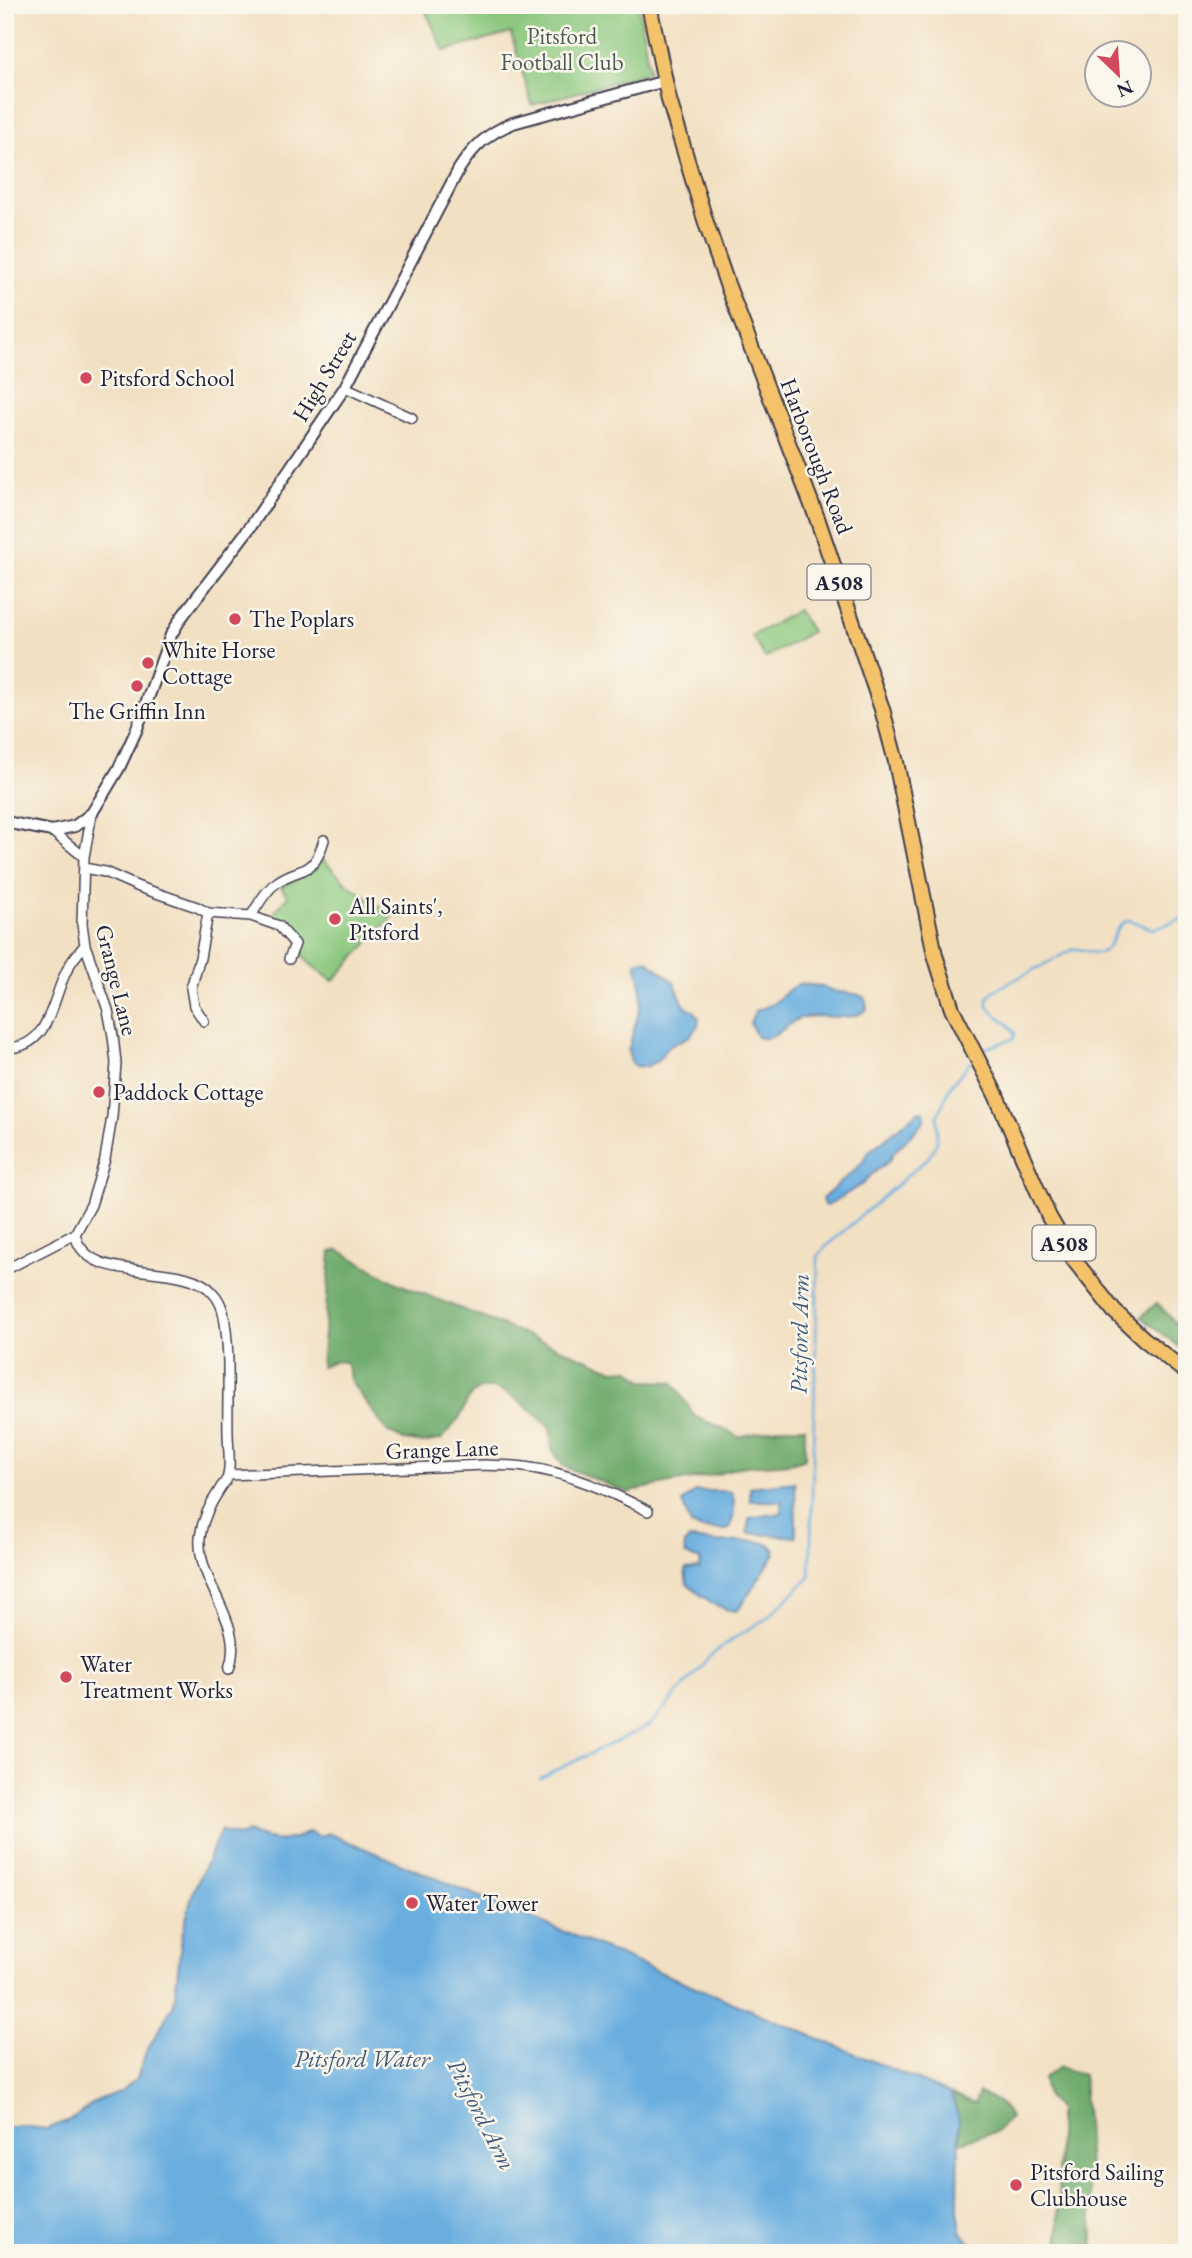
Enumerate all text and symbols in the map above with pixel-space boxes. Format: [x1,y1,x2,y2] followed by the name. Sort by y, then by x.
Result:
[500,21,624,77] park label: Pitsford Football Club
[1084,38,1154,108] north arrow
[1112,74,1137,104] text: N
[285,324,363,427] street label: High Street
[100,363,235,393] place label: Pitsford School
[78,370,94,386] marker: Pitsford School
[774,374,861,538] street label: Harborough Road
[808,564,870,600] road number: A508
[249,604,354,634] place label: The Poplars
[227,611,243,627] marker: The Poplars
[162,635,275,691] place label: White Horse Cottage
[140,655,156,671] marker: White Horse Cottage
[129,678,145,694] marker: The Griffin Inn
[68,696,206,726] place label: The Griffin Inn
[348,891,443,947] place label: All Saints', Pitsford
[327,911,343,927] marker: All Saints', Pitsford
[89,922,145,1039] street label: Grange Lane
[113,1077,263,1107] place label: Paddock Cottage
[91,1084,107,1100] marker: Paddock Cottage
[1032,1226,1096,1260] road number: A508
[782,1273,816,1395] water label: Pitsford Arm
[385,1432,499,1466] street label: Grange Lane
[80,1649,233,1705] place label: Water Treatment Works
[58,1669,74,1685] marker: Water Treatment Works
[426,1888,539,1918] place label: Water Tower
[404,1895,420,1911] marker: Water Tower
[294,2043,432,2074] water label: Pitsford Water
[441,2053,523,2175] water label: Pitsford Arm
[1030,2157,1165,2213] place label: Pitsford Sailing Clubhouse
[1008,2177,1024,2193] marker: Pitsford Sailing Clubhouse

